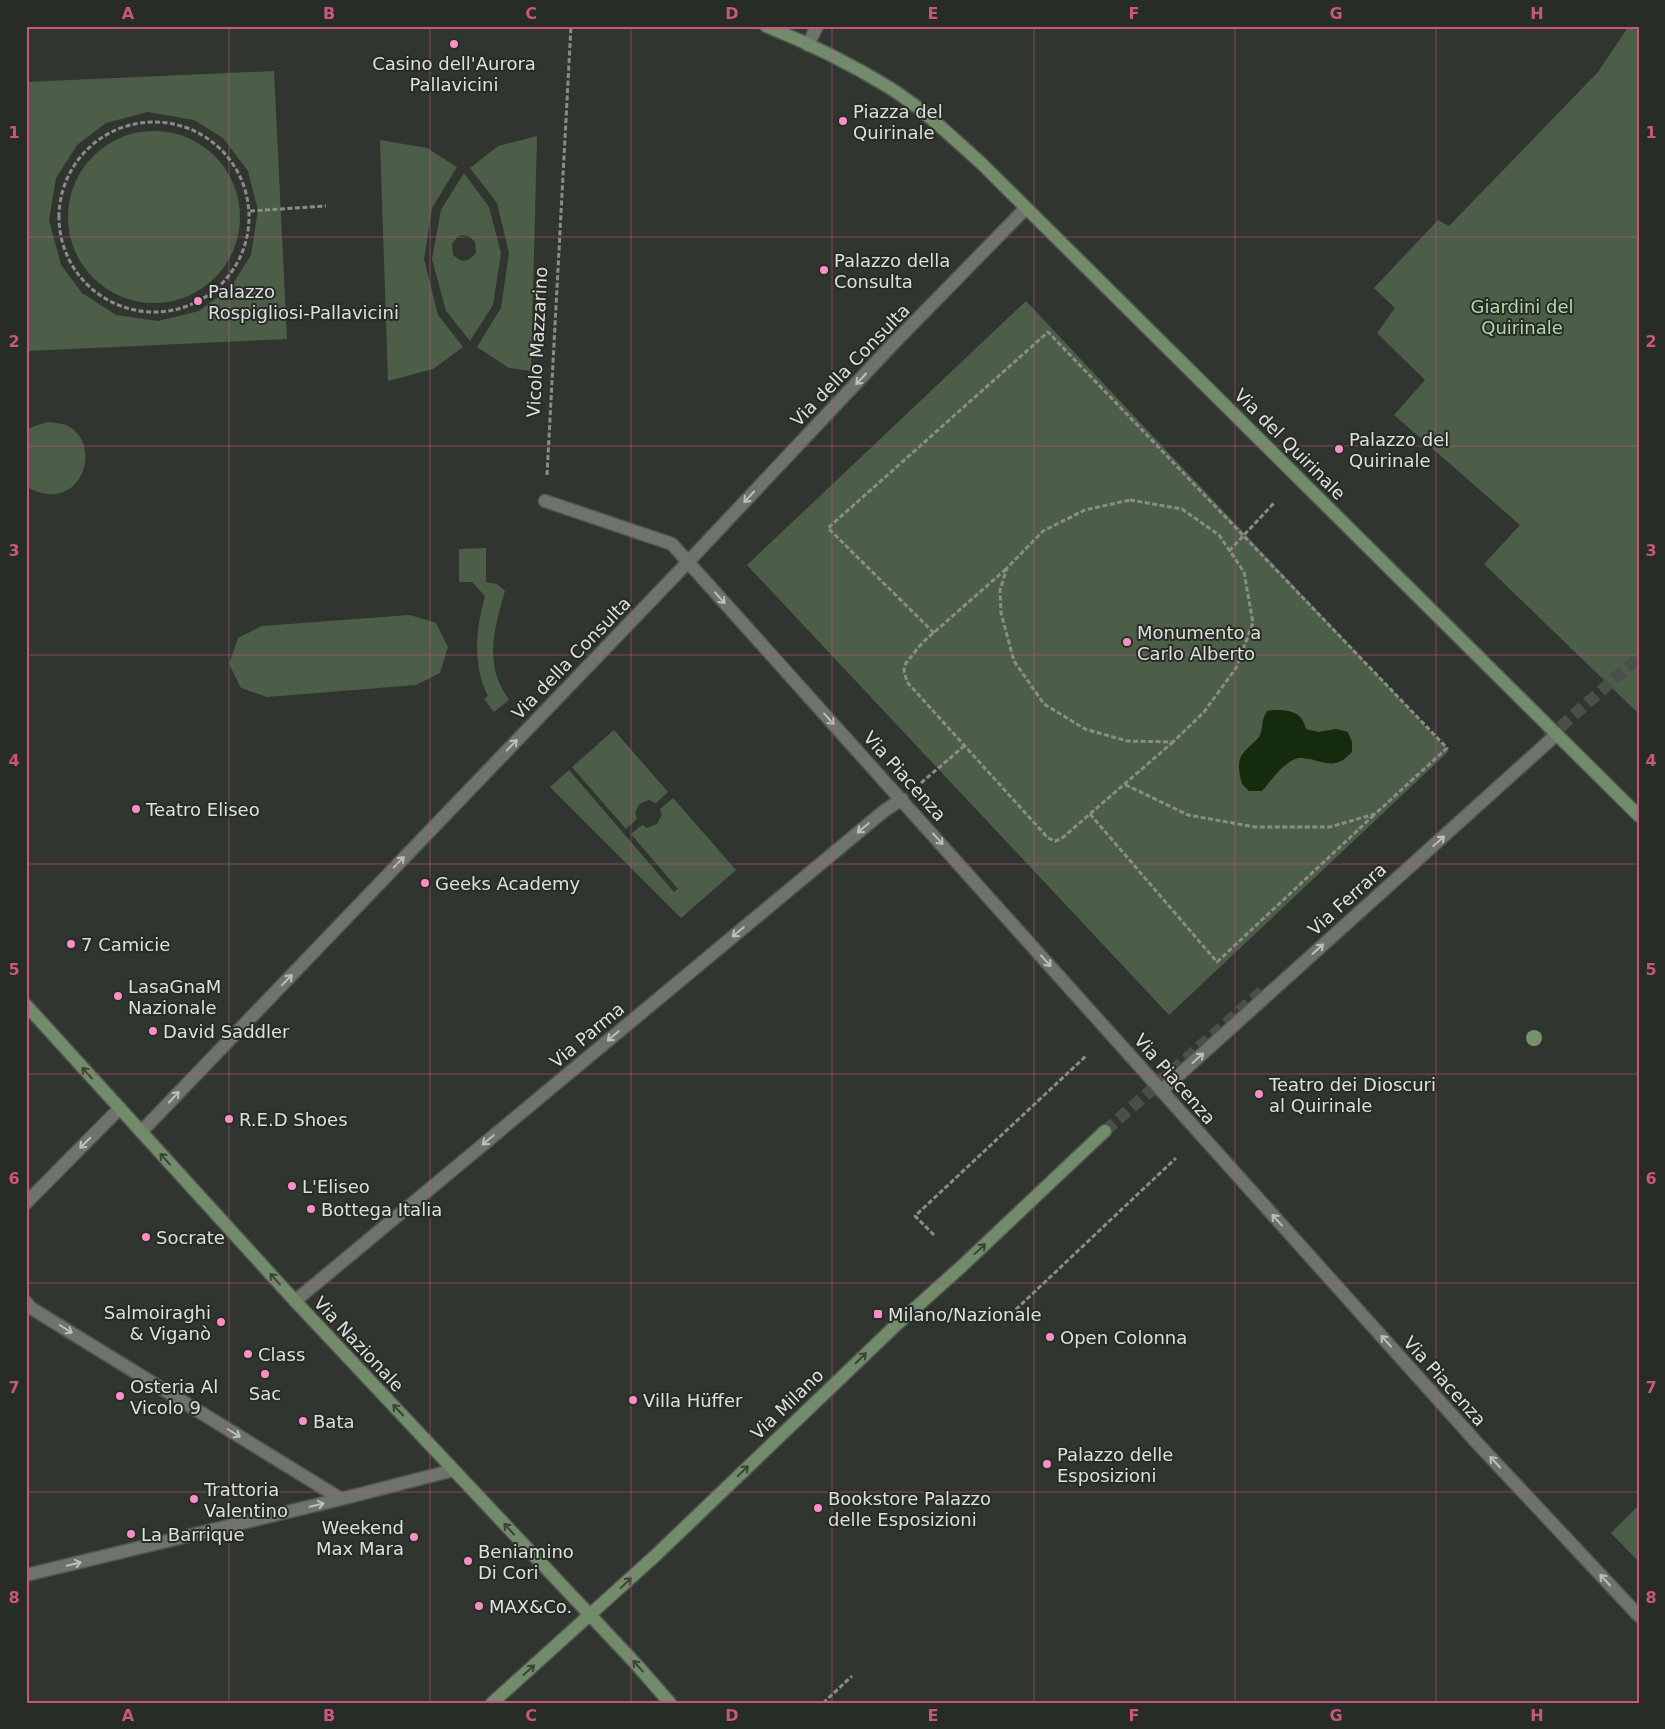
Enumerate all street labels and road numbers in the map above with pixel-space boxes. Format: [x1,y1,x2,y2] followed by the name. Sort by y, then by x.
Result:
[523,266,551,418] street label: Vicolo Mazzarino
[786,300,914,430] street label: Via della Consulta
[1230,384,1350,504] street label: Via del Quirinale
[507,593,635,723] street label: Via della Consulta
[859,727,951,825] street label: Via Piacenza
[1304,858,1390,940] street label: Via Ferrara
[546,998,628,1072] street label: Via Parma
[1130,1029,1220,1129] street label: Via Piacenza
[310,1292,408,1396] street label: Via Nazionale
[1399,1332,1491,1430] street label: Via Piacenza
[746,1364,828,1444] street label: Via Milano

